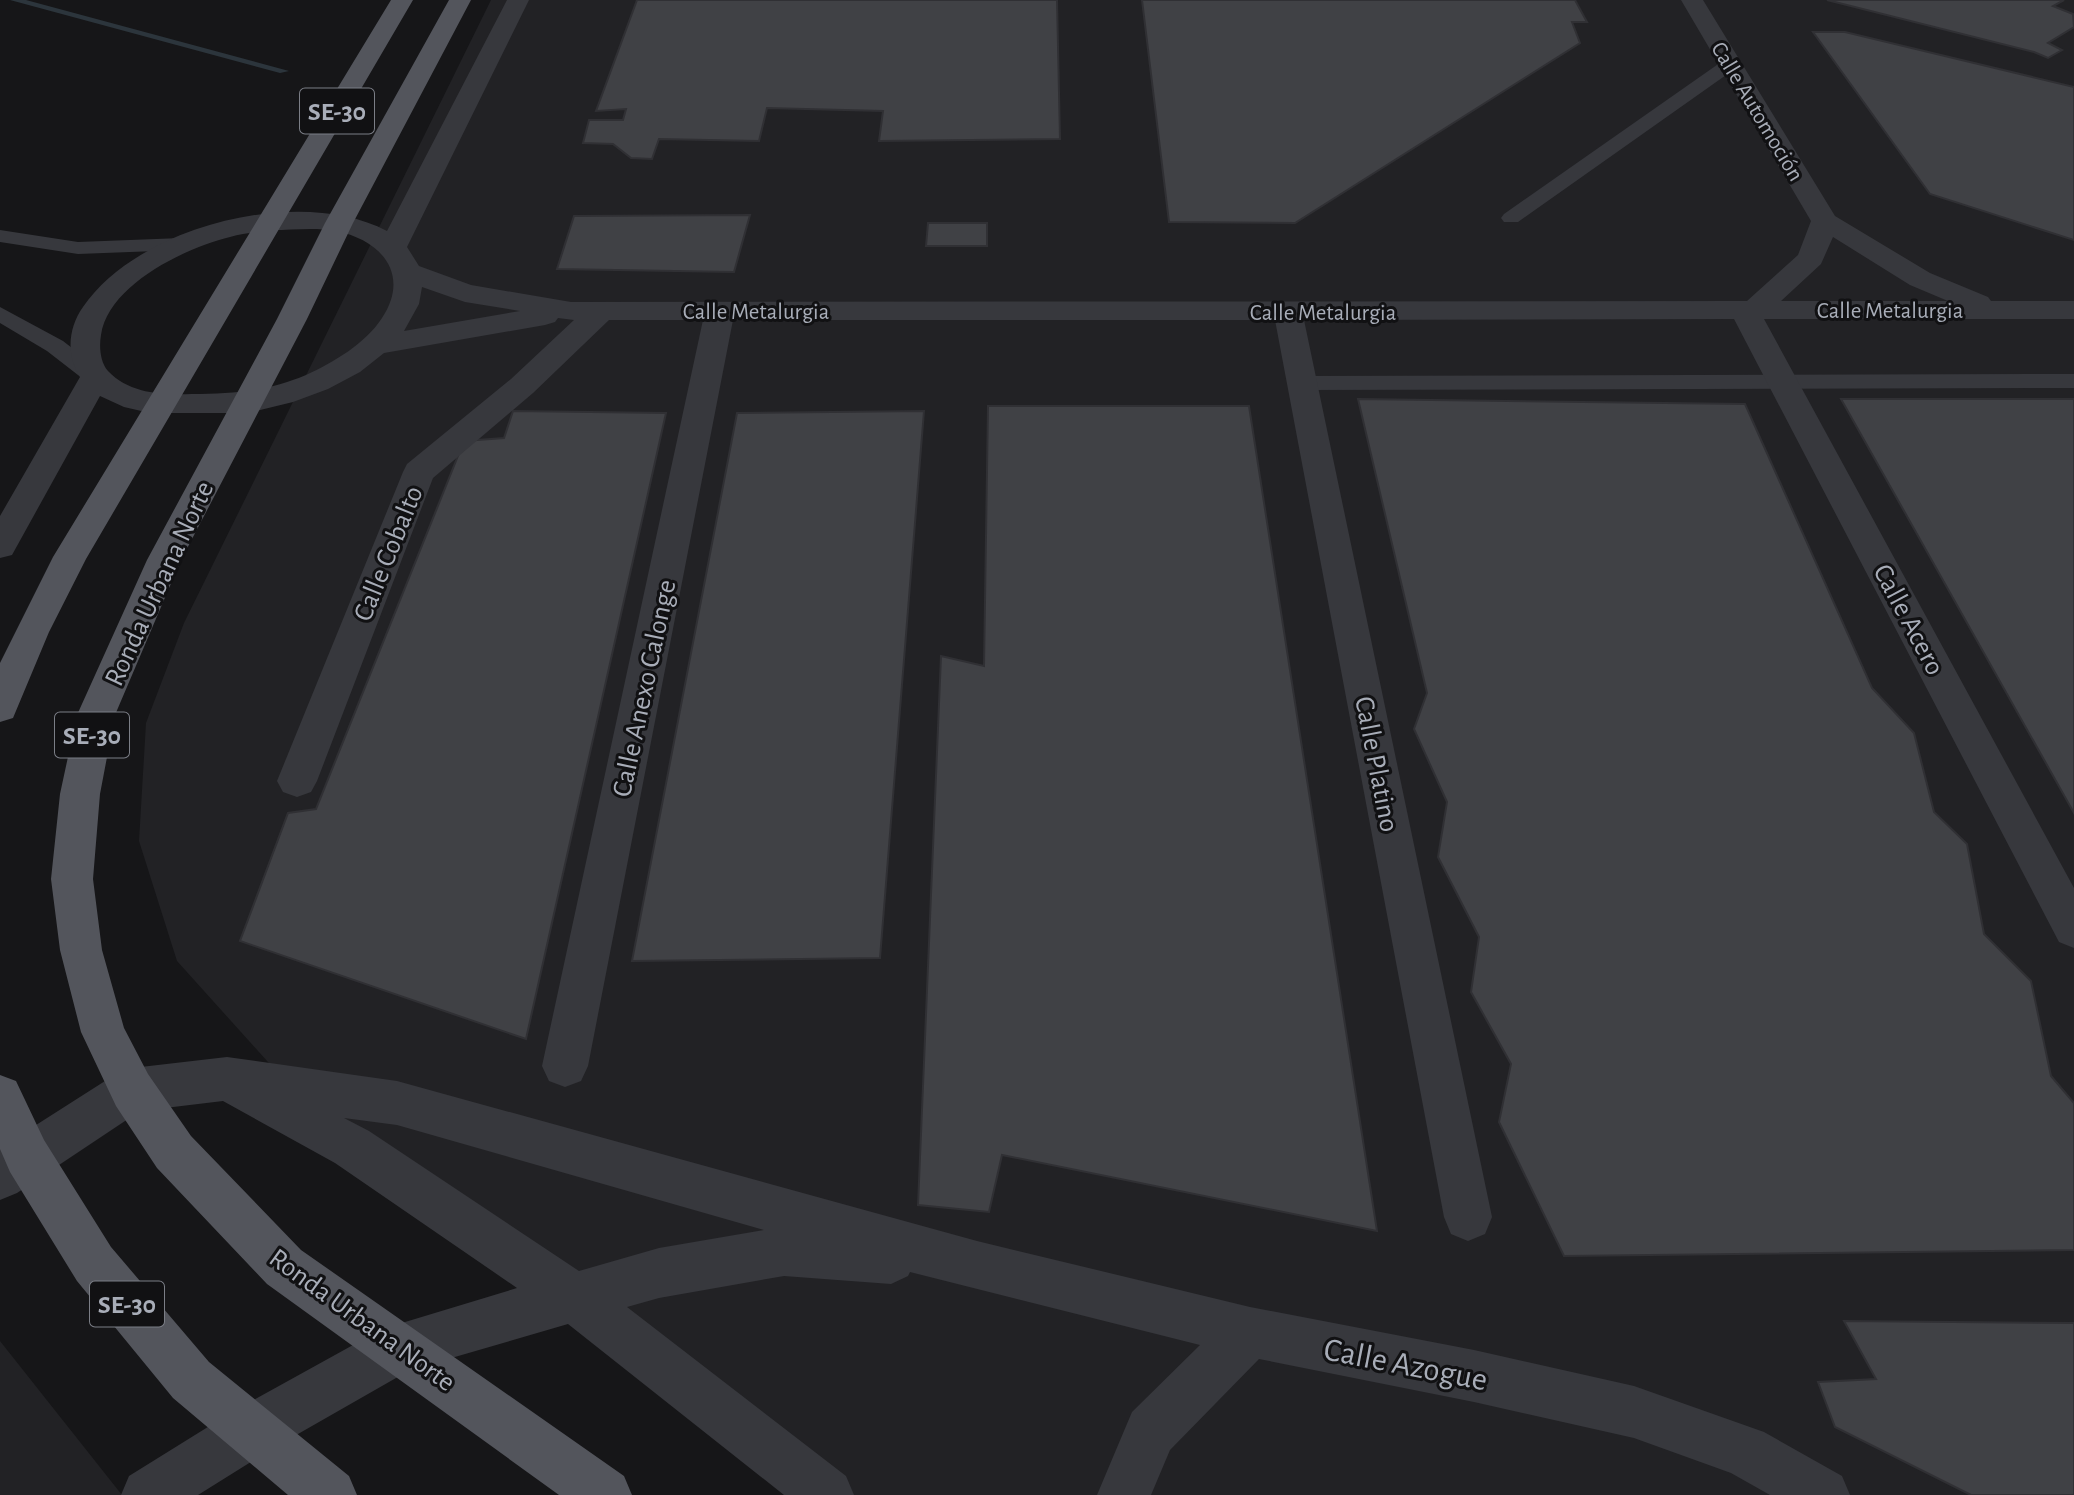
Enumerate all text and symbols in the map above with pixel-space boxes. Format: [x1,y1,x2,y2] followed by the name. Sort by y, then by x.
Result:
[1706,38,1807,185] street label: Calle Automoción
[300,88,374,134] road number: SE-30
[1817,300,1963,323] street label: Calle Metalurgia
[683,301,829,324] street label: Calle Metalurgia
[1250,302,1396,325] street label: Calle Metalurgia
[100,477,219,690] street label: Ronda Urbana Norte
[349,482,429,625] street label: Calle Cobalto
[1867,560,1949,680] street label: Calle Acero
[608,577,682,799] street label: Calle Anexo Calonge
[1349,694,1403,834] street label: Calle Platino
[55,712,129,758] road number: SE-30
[264,1244,460,1397] street label: Ronda Urbana Norte
[90,1282,164,1326] road number: SE-30
[1321,1333,1490,1397] street label: Calle Azogue

